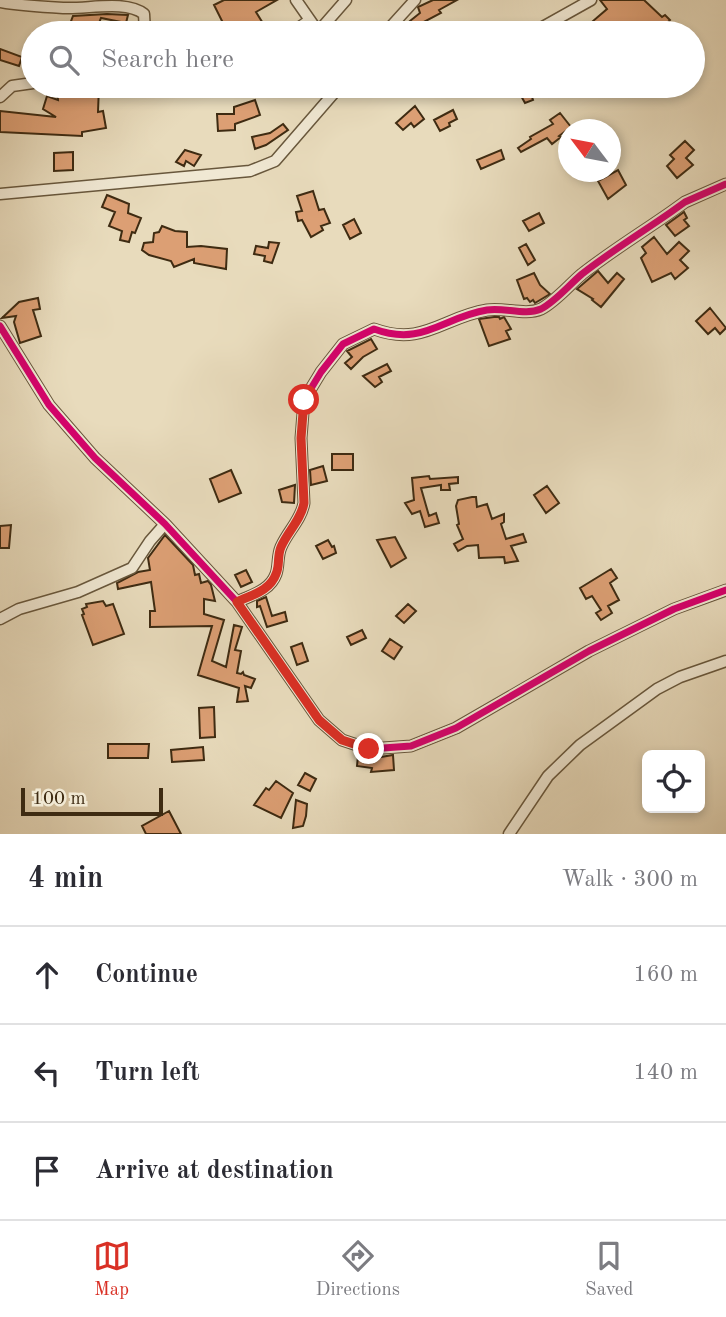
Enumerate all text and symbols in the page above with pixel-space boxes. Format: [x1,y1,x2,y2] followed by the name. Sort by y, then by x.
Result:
[21,21,705,98] search box
[45,41,83,79] icon: search
[101,47,234,73] text: Search here
[558,119,621,182] north arrow
[288,384,319,415] route start
[353,733,384,764] route end
[642,750,705,813] map controls
[642,750,705,813] button: locate
[21,785,163,817] scale bar
[32,790,85,809] text: 100 m
[28,864,103,894] text: 4 min
[562,868,698,891] text: Walk · 300 m
[28,956,66,994] icon: ahead
[95,962,198,988] text: Continue
[633,963,698,986] text: 160 m
[28,1054,66,1092] icon: left
[95,1060,200,1086] text: Turn left
[633,1061,698,1084] text: 140 m
[28,1152,66,1190] icon: arrive
[95,1158,334,1184] text: Arrive at destination
[93,1237,131,1302] tab: Map
[316,1237,400,1302] tab: Directions
[585,1237,633,1302] tab: Saved

